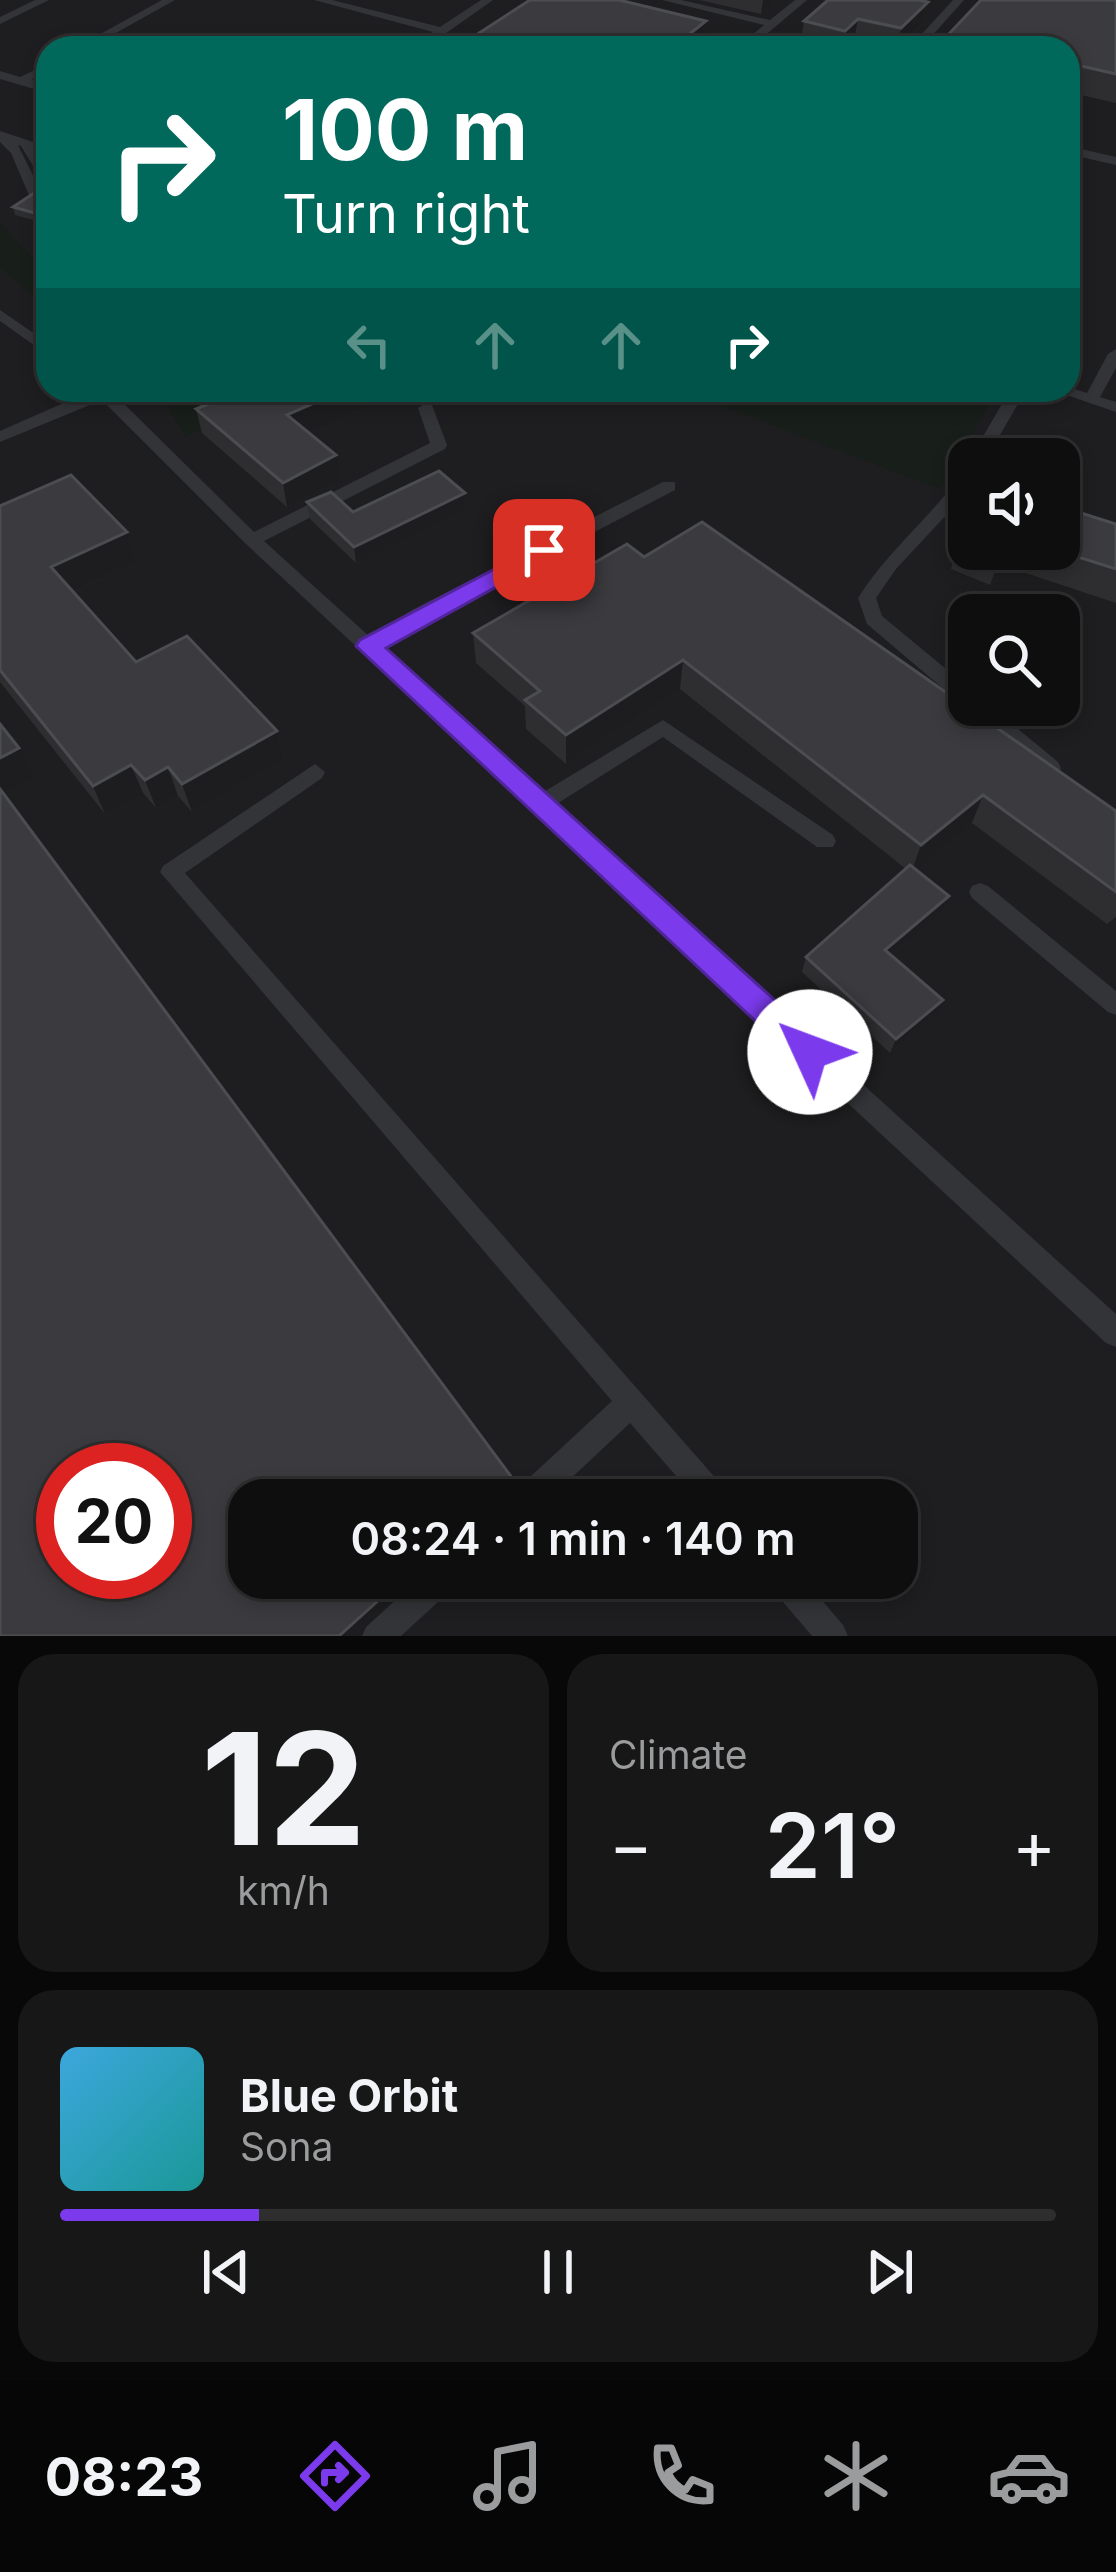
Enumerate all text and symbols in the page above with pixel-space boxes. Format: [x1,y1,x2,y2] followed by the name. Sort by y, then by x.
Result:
[282,79,528,180] text: 100 m
[84,84,240,240] icon: right
[282,181,530,246] text: Turn right
[336,312,402,378] icon: left
[462,312,528,378] icon: ahead
[588,312,654,378] icon: ahead
[714,312,780,378] icon: right
[948,438,1080,726] map controls
[948,438,1080,570] button: sound
[493,499,595,601] pin
[511,517,577,583] icon: arrive
[948,594,1080,726] button: search
[747,989,873,1115] position arrow
[36,1443,192,1599] speed limit sign: 20
[351,1511,795,1566] text: 08:24 · 1 min · 140 m
[201,1694,366,1883] text: 12
[609,1731,748,1778] text: Climate
[765,1791,900,1900] text: 21°
[609,1805,653,1885] text: −
[1012,1805,1056,1885] text: +
[237,1867,330,1914] text: km/h
[240,2068,458,2123] text: Blue Orbit
[240,2123,333,2170] text: Sona
[193,2239,259,2305] icon: previous
[525,2239,591,2305] icon: pause
[857,2239,923,2305] icon: next
[293,2434,377,2518] icon: directions
[466,2434,550,2518] icon: music
[640,2434,724,2518] icon: phone
[814,2434,898,2518] icon: climate
[987,2434,1071,2518] icon: car
[45,2444,203,2509] text: 08:23

